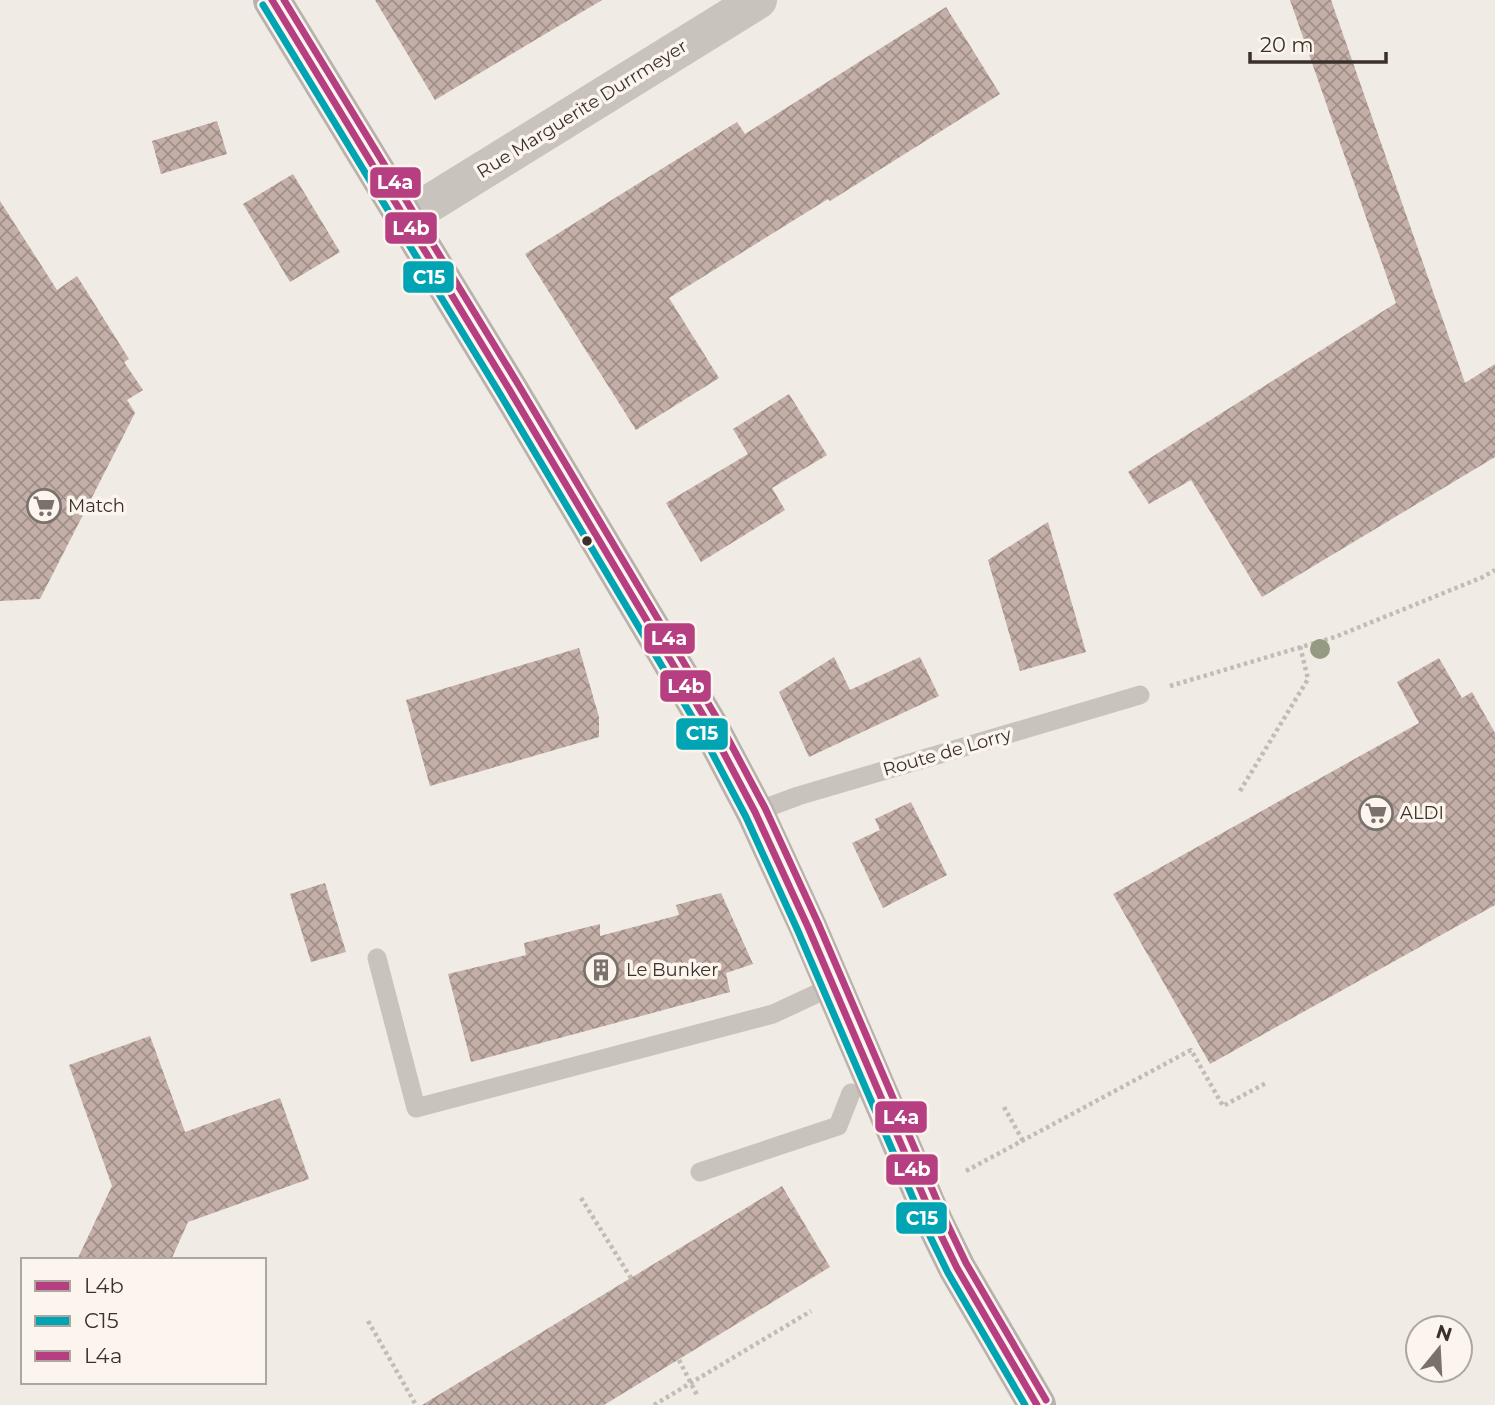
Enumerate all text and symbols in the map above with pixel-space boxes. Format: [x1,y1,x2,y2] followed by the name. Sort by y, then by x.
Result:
[1250,21,1386,65] scale bar
[1260,32,1314,57] text: 20 m
[473,35,691,183] street label: Rue Marguerite Durrmeyer
[369,166,422,199] line badge: L4a
[377,171,413,194] text: L4a
[384,211,438,245] line badge: L4b
[392,217,430,240] text: L4b
[402,260,455,294] line badge: C15
[413,266,445,289] text: C15
[25,487,63,525] supermarket icon: Match
[68,495,125,517] place label: Match
[580,534,594,548] unlabelled marker
[643,622,696,655] line badge: L4a
[651,627,687,650] text: L4a
[659,669,712,703] line badge: L4b
[667,675,705,698] text: L4b
[675,717,729,751] line badge: C15
[686,722,718,745] text: C15
[880,723,1014,781] street label: Route de Lorry
[1357,794,1395,832] supermarket icon: ALDI
[1400,802,1444,824] place label: ALDI
[582,951,620,989] building icon: Le Bunker
[626,959,718,981] place label: Le Bunker
[874,1100,928,1134] line badge: L4a
[883,1106,919,1129] text: L4a
[885,1153,939,1186] line badge: L4b
[893,1158,931,1181] text: L4b
[895,1201,948,1235] line badge: C15
[906,1207,938,1230] text: C15
[21,1258,266,1384] legend
[84,1273,124,1298] text: L4b
[84,1308,119,1333] text: C15
[1404,1314,1474,1384] north arrow
[1433,1320,1455,1347] text: N
[84,1343,122,1368] text: L4a

